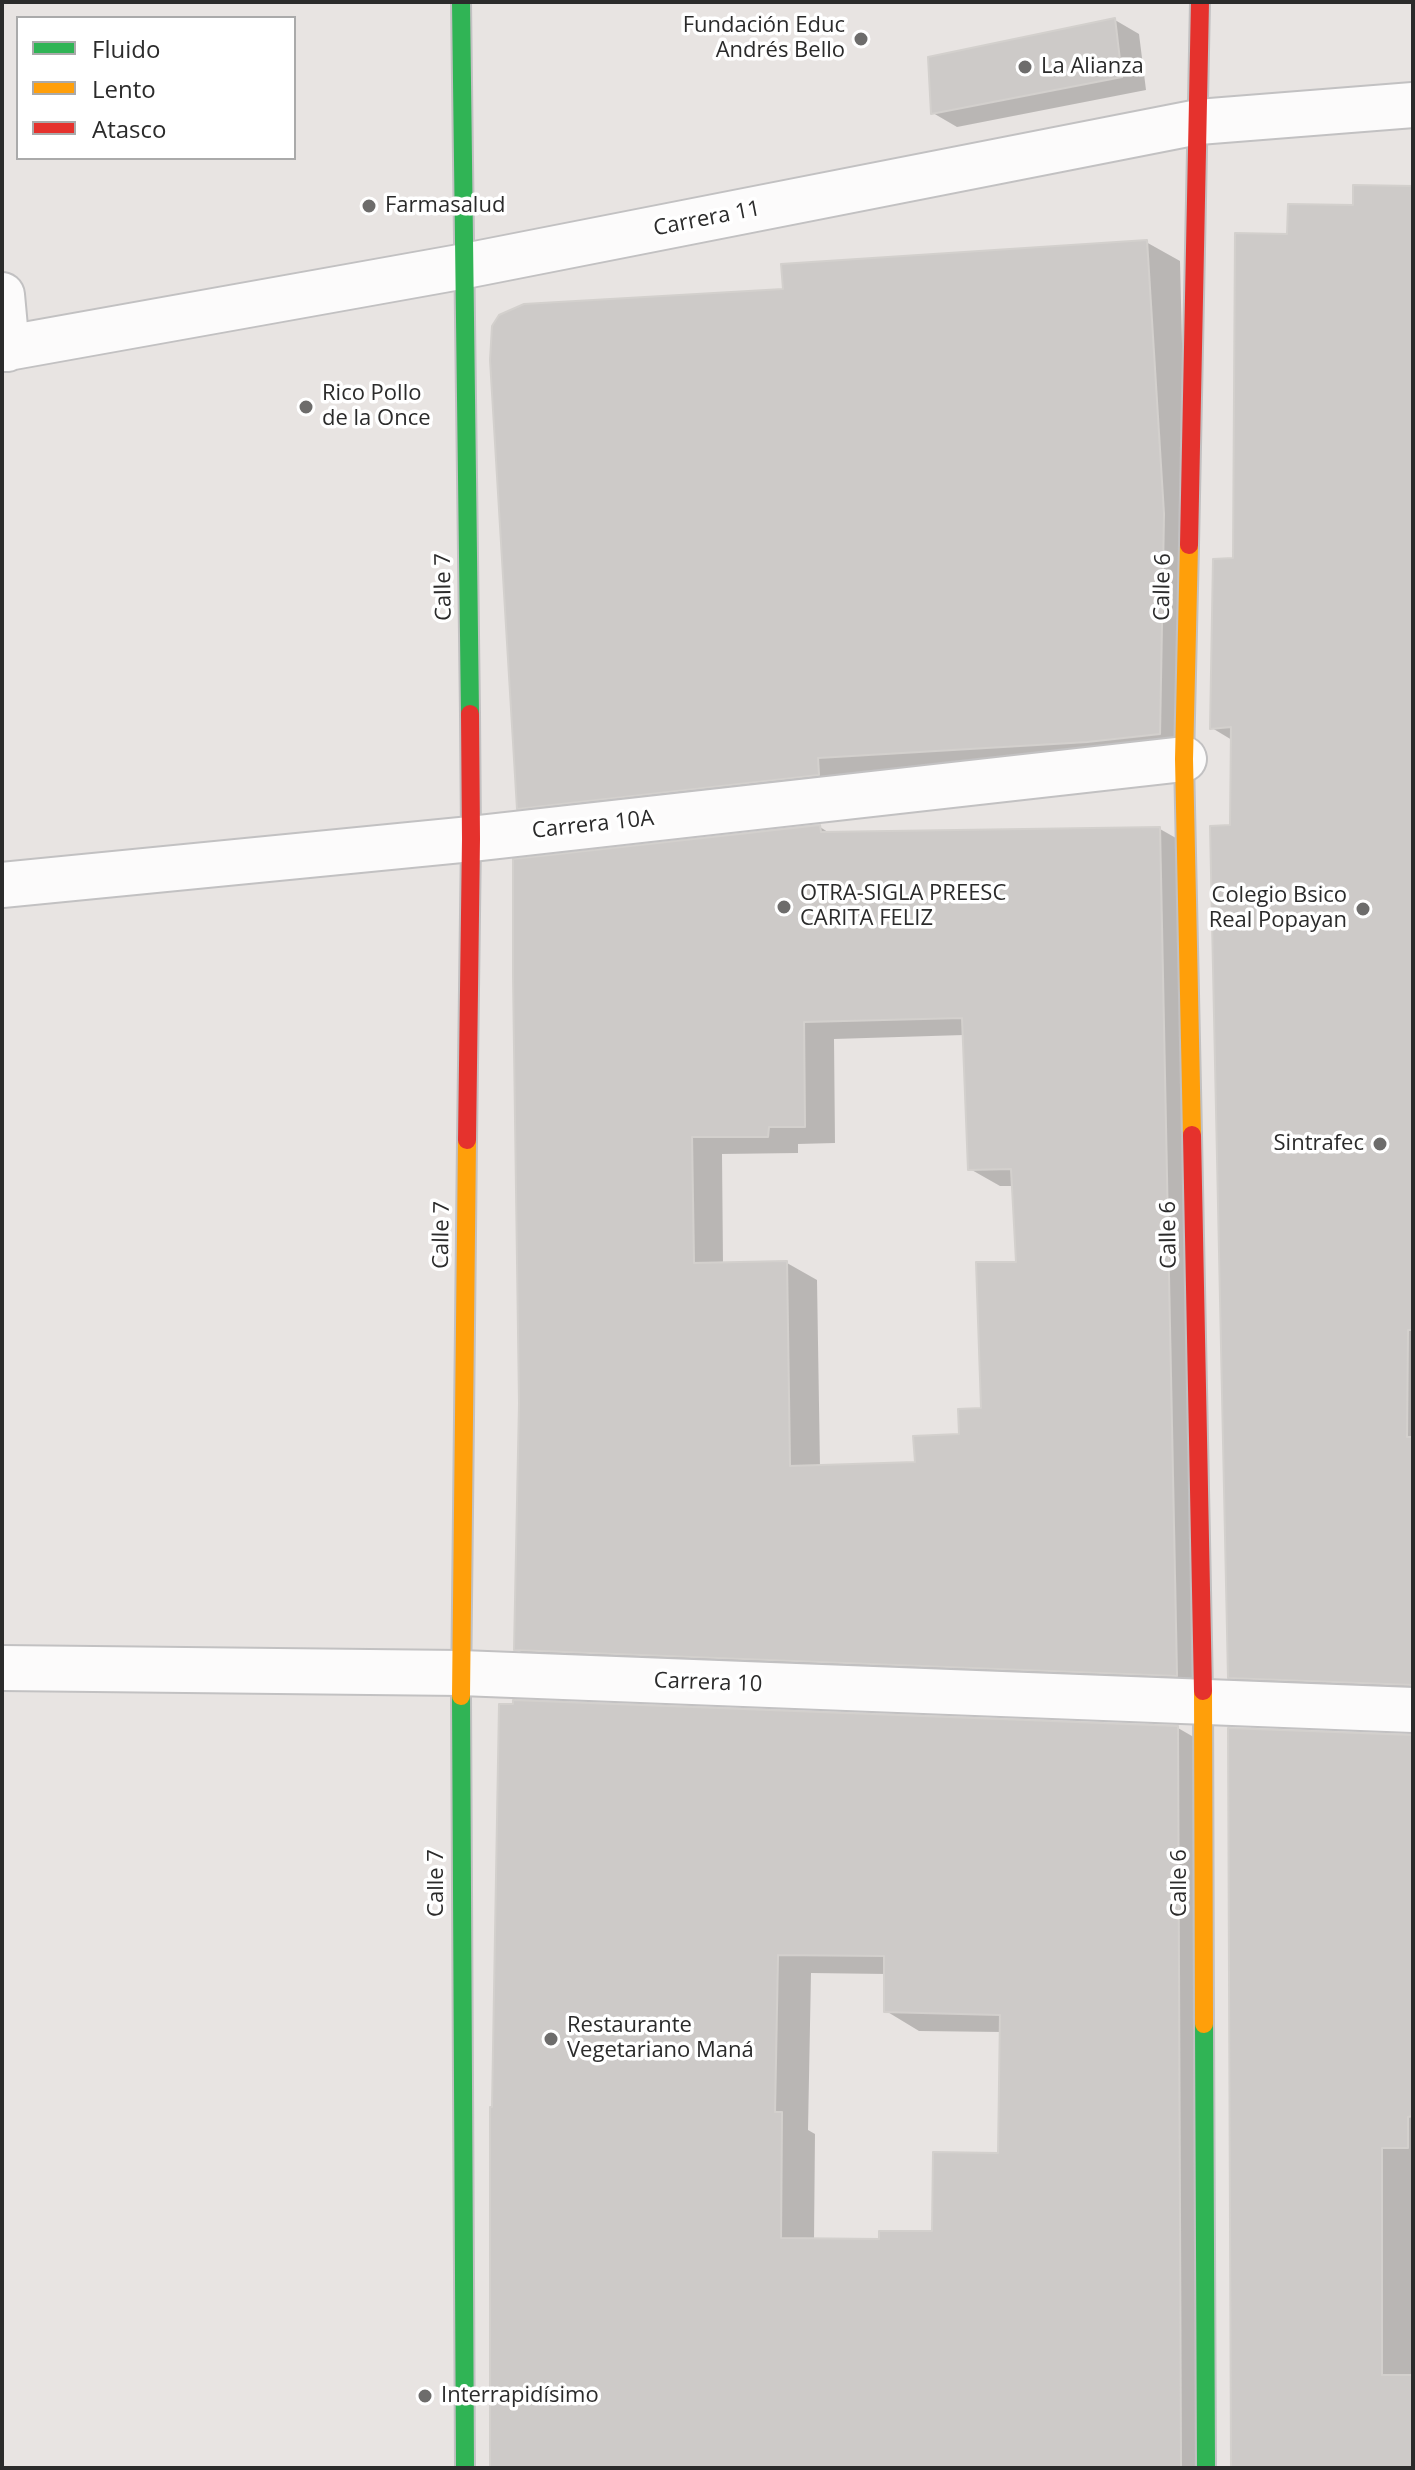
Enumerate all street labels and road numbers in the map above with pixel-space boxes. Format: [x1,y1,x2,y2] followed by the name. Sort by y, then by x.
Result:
[651,196,763,242] street label: Carrera 11
[430,553,458,621] street label: Calle 7
[1149,553,1177,621] street label: Calle 6
[531,805,655,845] street label: Carrera 10A
[428,1201,456,1269] street label: Calle 7
[1155,1201,1183,1269] street label: Calle 6
[653,1668,763,1698] street label: Carrera 10
[424,1849,450,1917] street label: Calle 7
[1167,1849,1193,1917] street label: Calle 6

